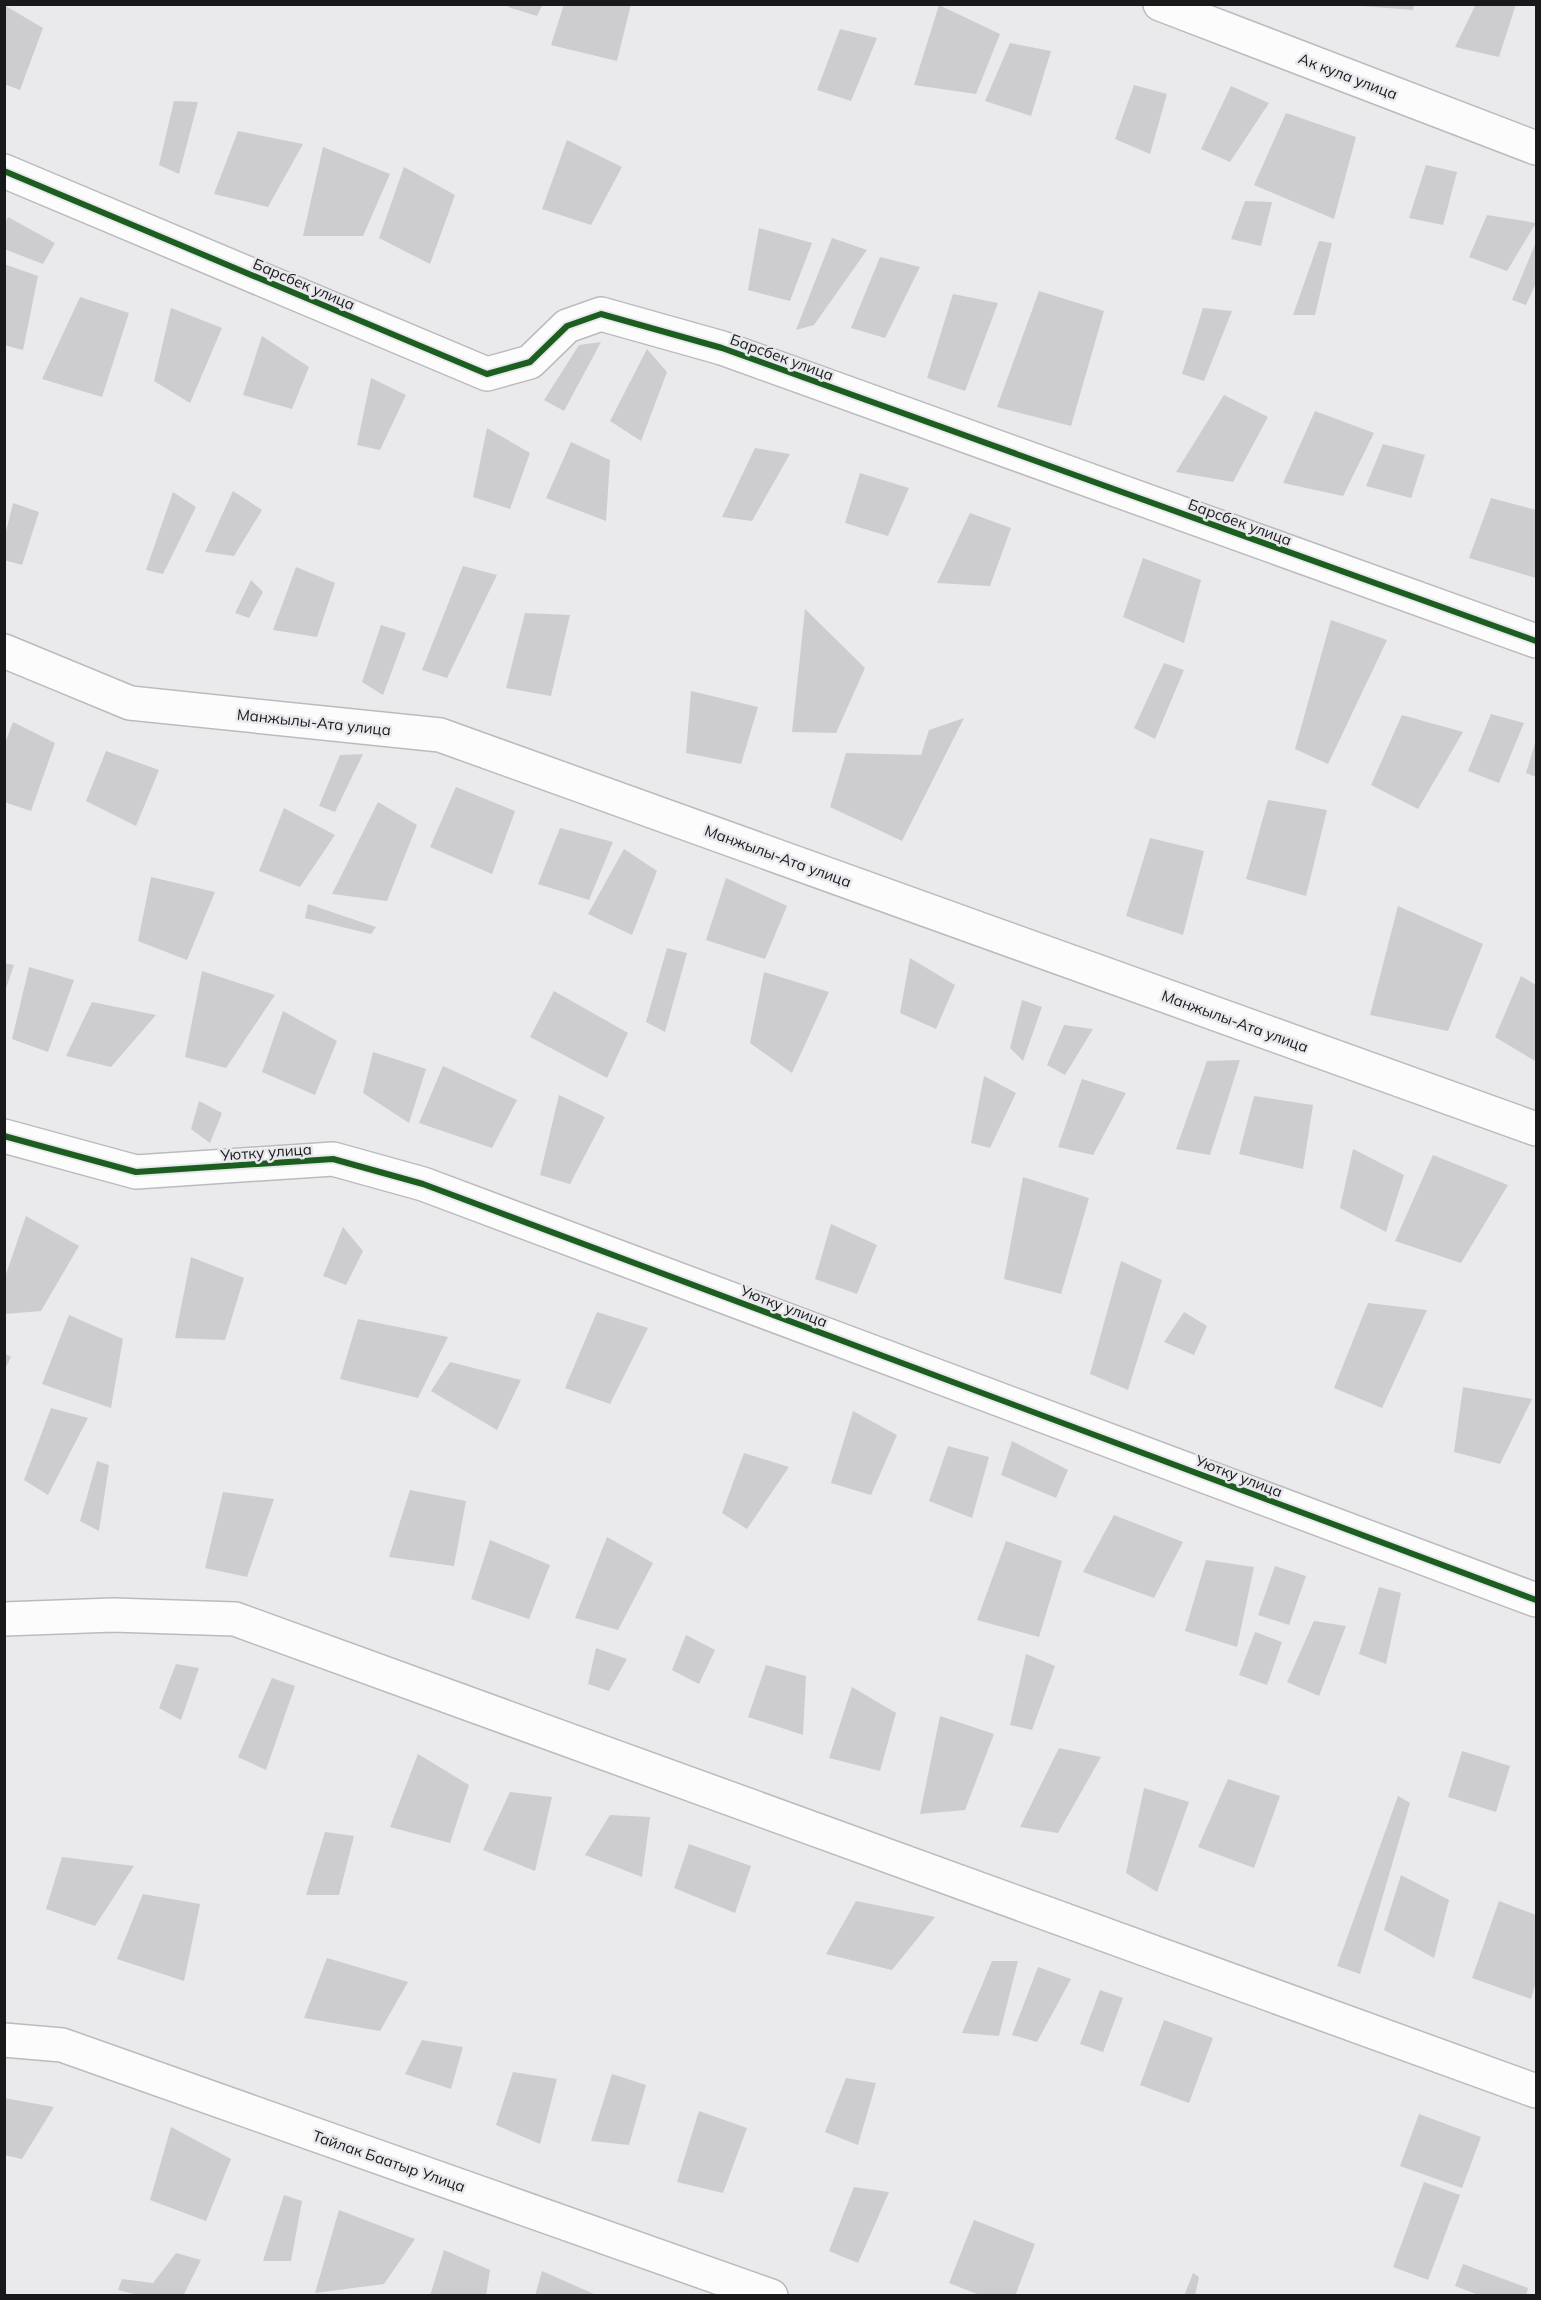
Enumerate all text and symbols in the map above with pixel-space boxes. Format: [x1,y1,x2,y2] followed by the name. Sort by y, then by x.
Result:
[1296,48,1400,104] street label: Ак кула улица
[250,254,358,314] street label: Барсбек улица
[728,329,836,385] street label: Барсбек улица
[1186,494,1294,550] street label: Барсбек улица
[236,704,392,740] street label: Манжылы-Ата улица
[702,821,854,891] street label: Манжылы-Ата улица
[1159,986,1311,1056] street label: Манжылы-Ата улица
[219,1139,312,1165] street label: Уютку улица
[737,1280,830,1331] street label: Уютку улица
[1192,1450,1285,1501] street label: Уютку улица
[310,2126,468,2196] street label: Тайлак Баатыр Улица

